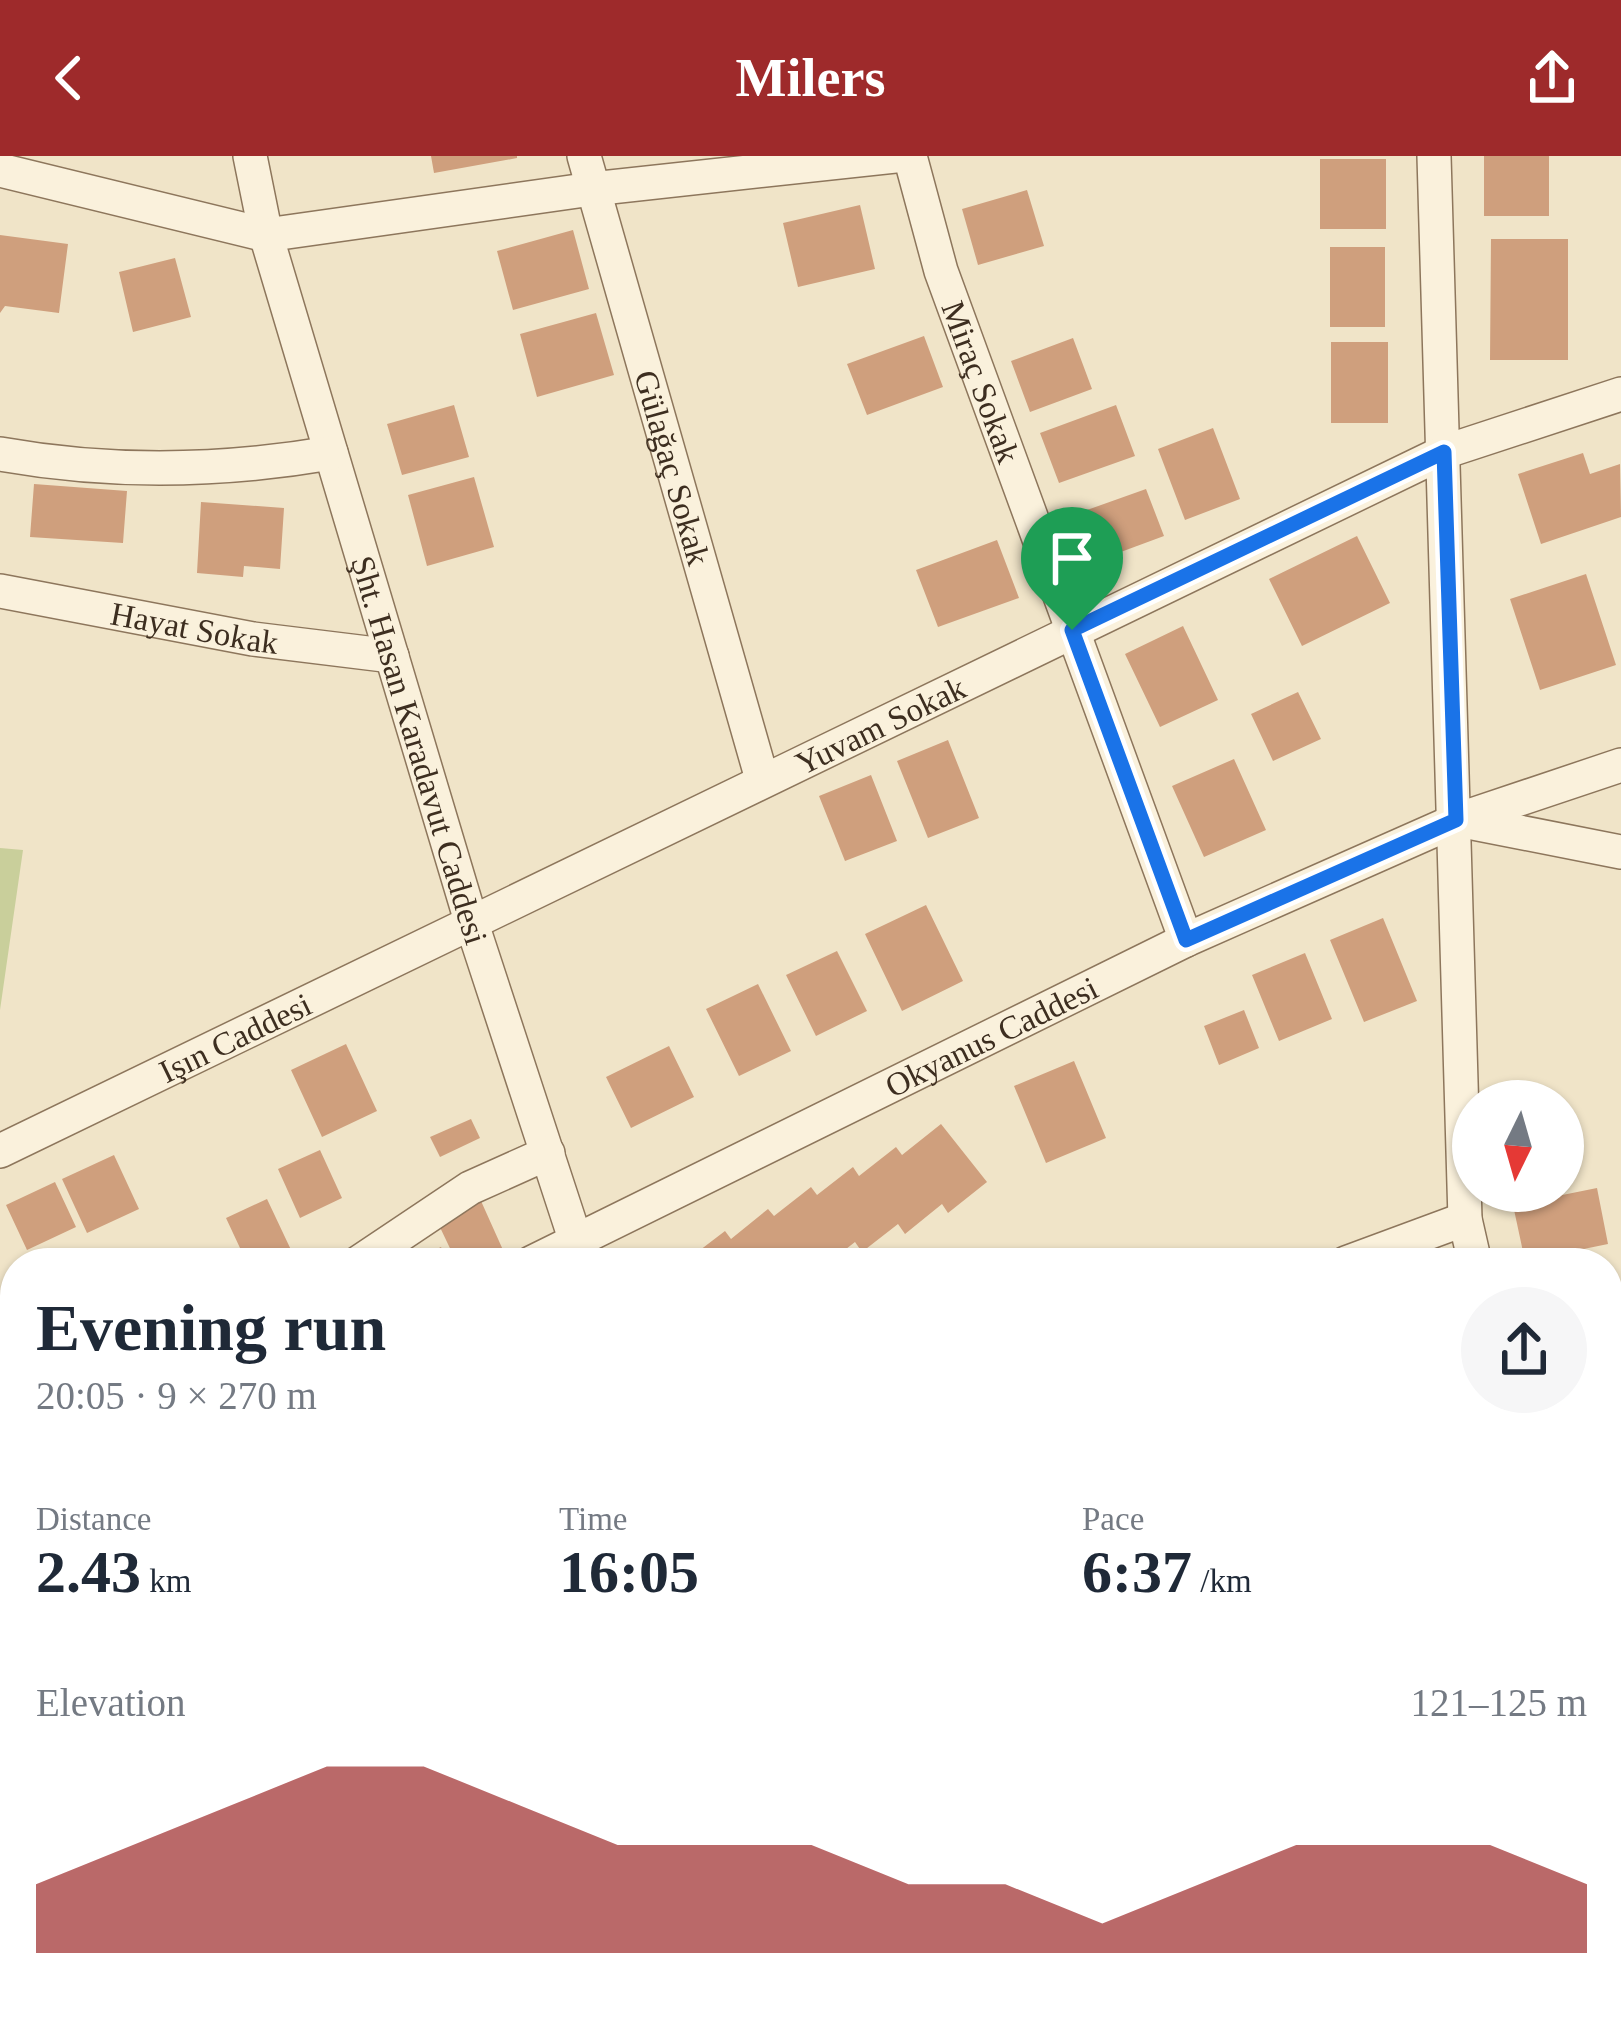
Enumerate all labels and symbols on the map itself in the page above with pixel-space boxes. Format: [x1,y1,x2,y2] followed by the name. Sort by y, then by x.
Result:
[935,296,1027,468] street label: Miraç Sokak
[627,366,717,570] street label: Gülağaç Sokak
[1021,507,1123,630] pin
[344,552,494,949] street label: Şht. Hasan Karadavut Caddesi
[108,595,281,661] street label: Hayat Sokak
[790,669,972,782] street label: Yuvam Sokak
[880,970,1104,1104] street label: Okyanus Caddesi
[154,986,317,1090] street label: Işın Caddesi
[1452,1080,1584,1212] north arrow

